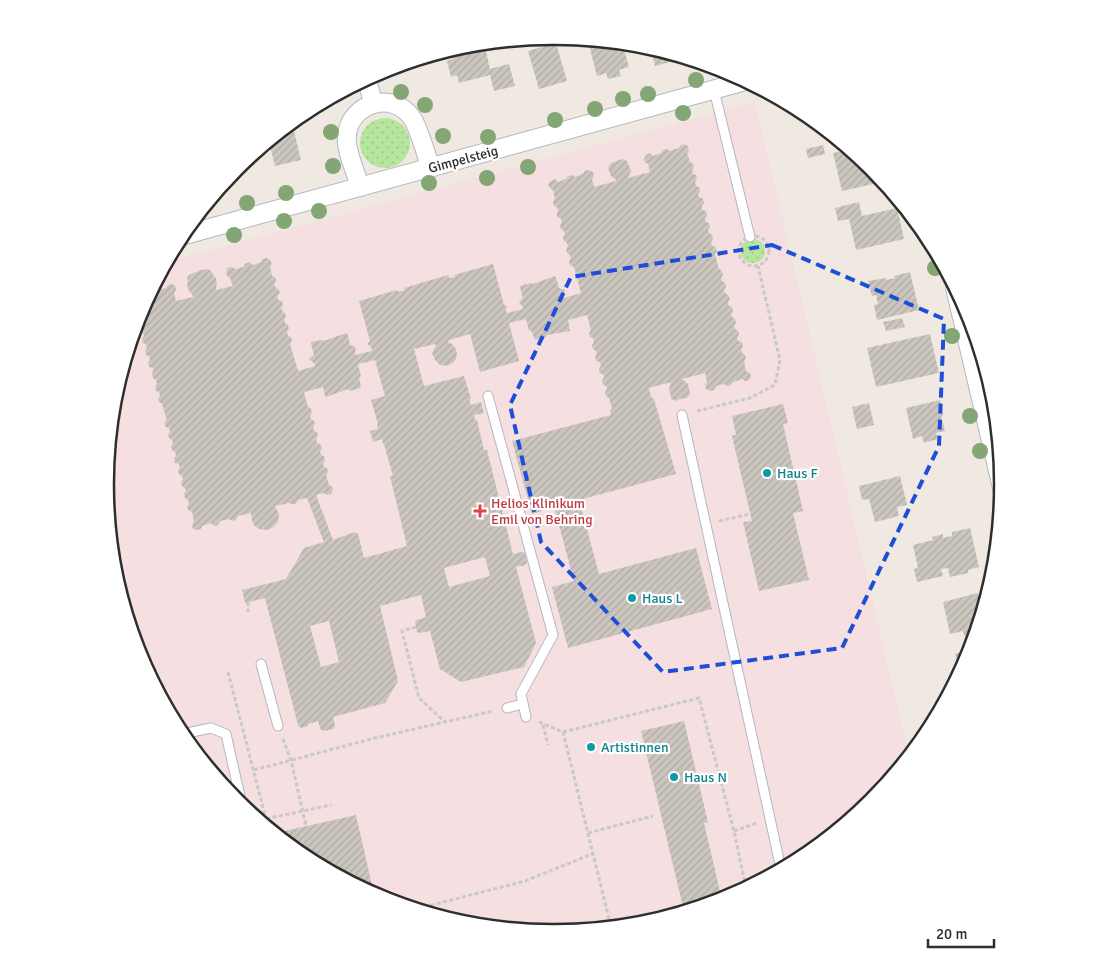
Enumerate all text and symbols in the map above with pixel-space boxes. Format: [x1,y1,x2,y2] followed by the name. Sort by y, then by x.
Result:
[426,142,500,177] street label: Gimpelsteig
[777,465,818,482] place label: Haus F
[761,467,773,479] marker: Haus F
[491,495,593,528] place label: Helios Klinikum Emil von Behring
[473,504,487,518] marker: Helios Klinikum Emil von Behring
[642,590,683,607] place label: Haus L
[626,592,638,604] marker: Haus L
[601,739,669,756] place label: Artistinnen
[585,741,597,753] marker: Artistinnen
[684,769,727,786] place label: Haus N
[668,771,680,783] marker: Haus N
[928,916,994,948] scale bar
[936,925,967,943] text: 20 m

